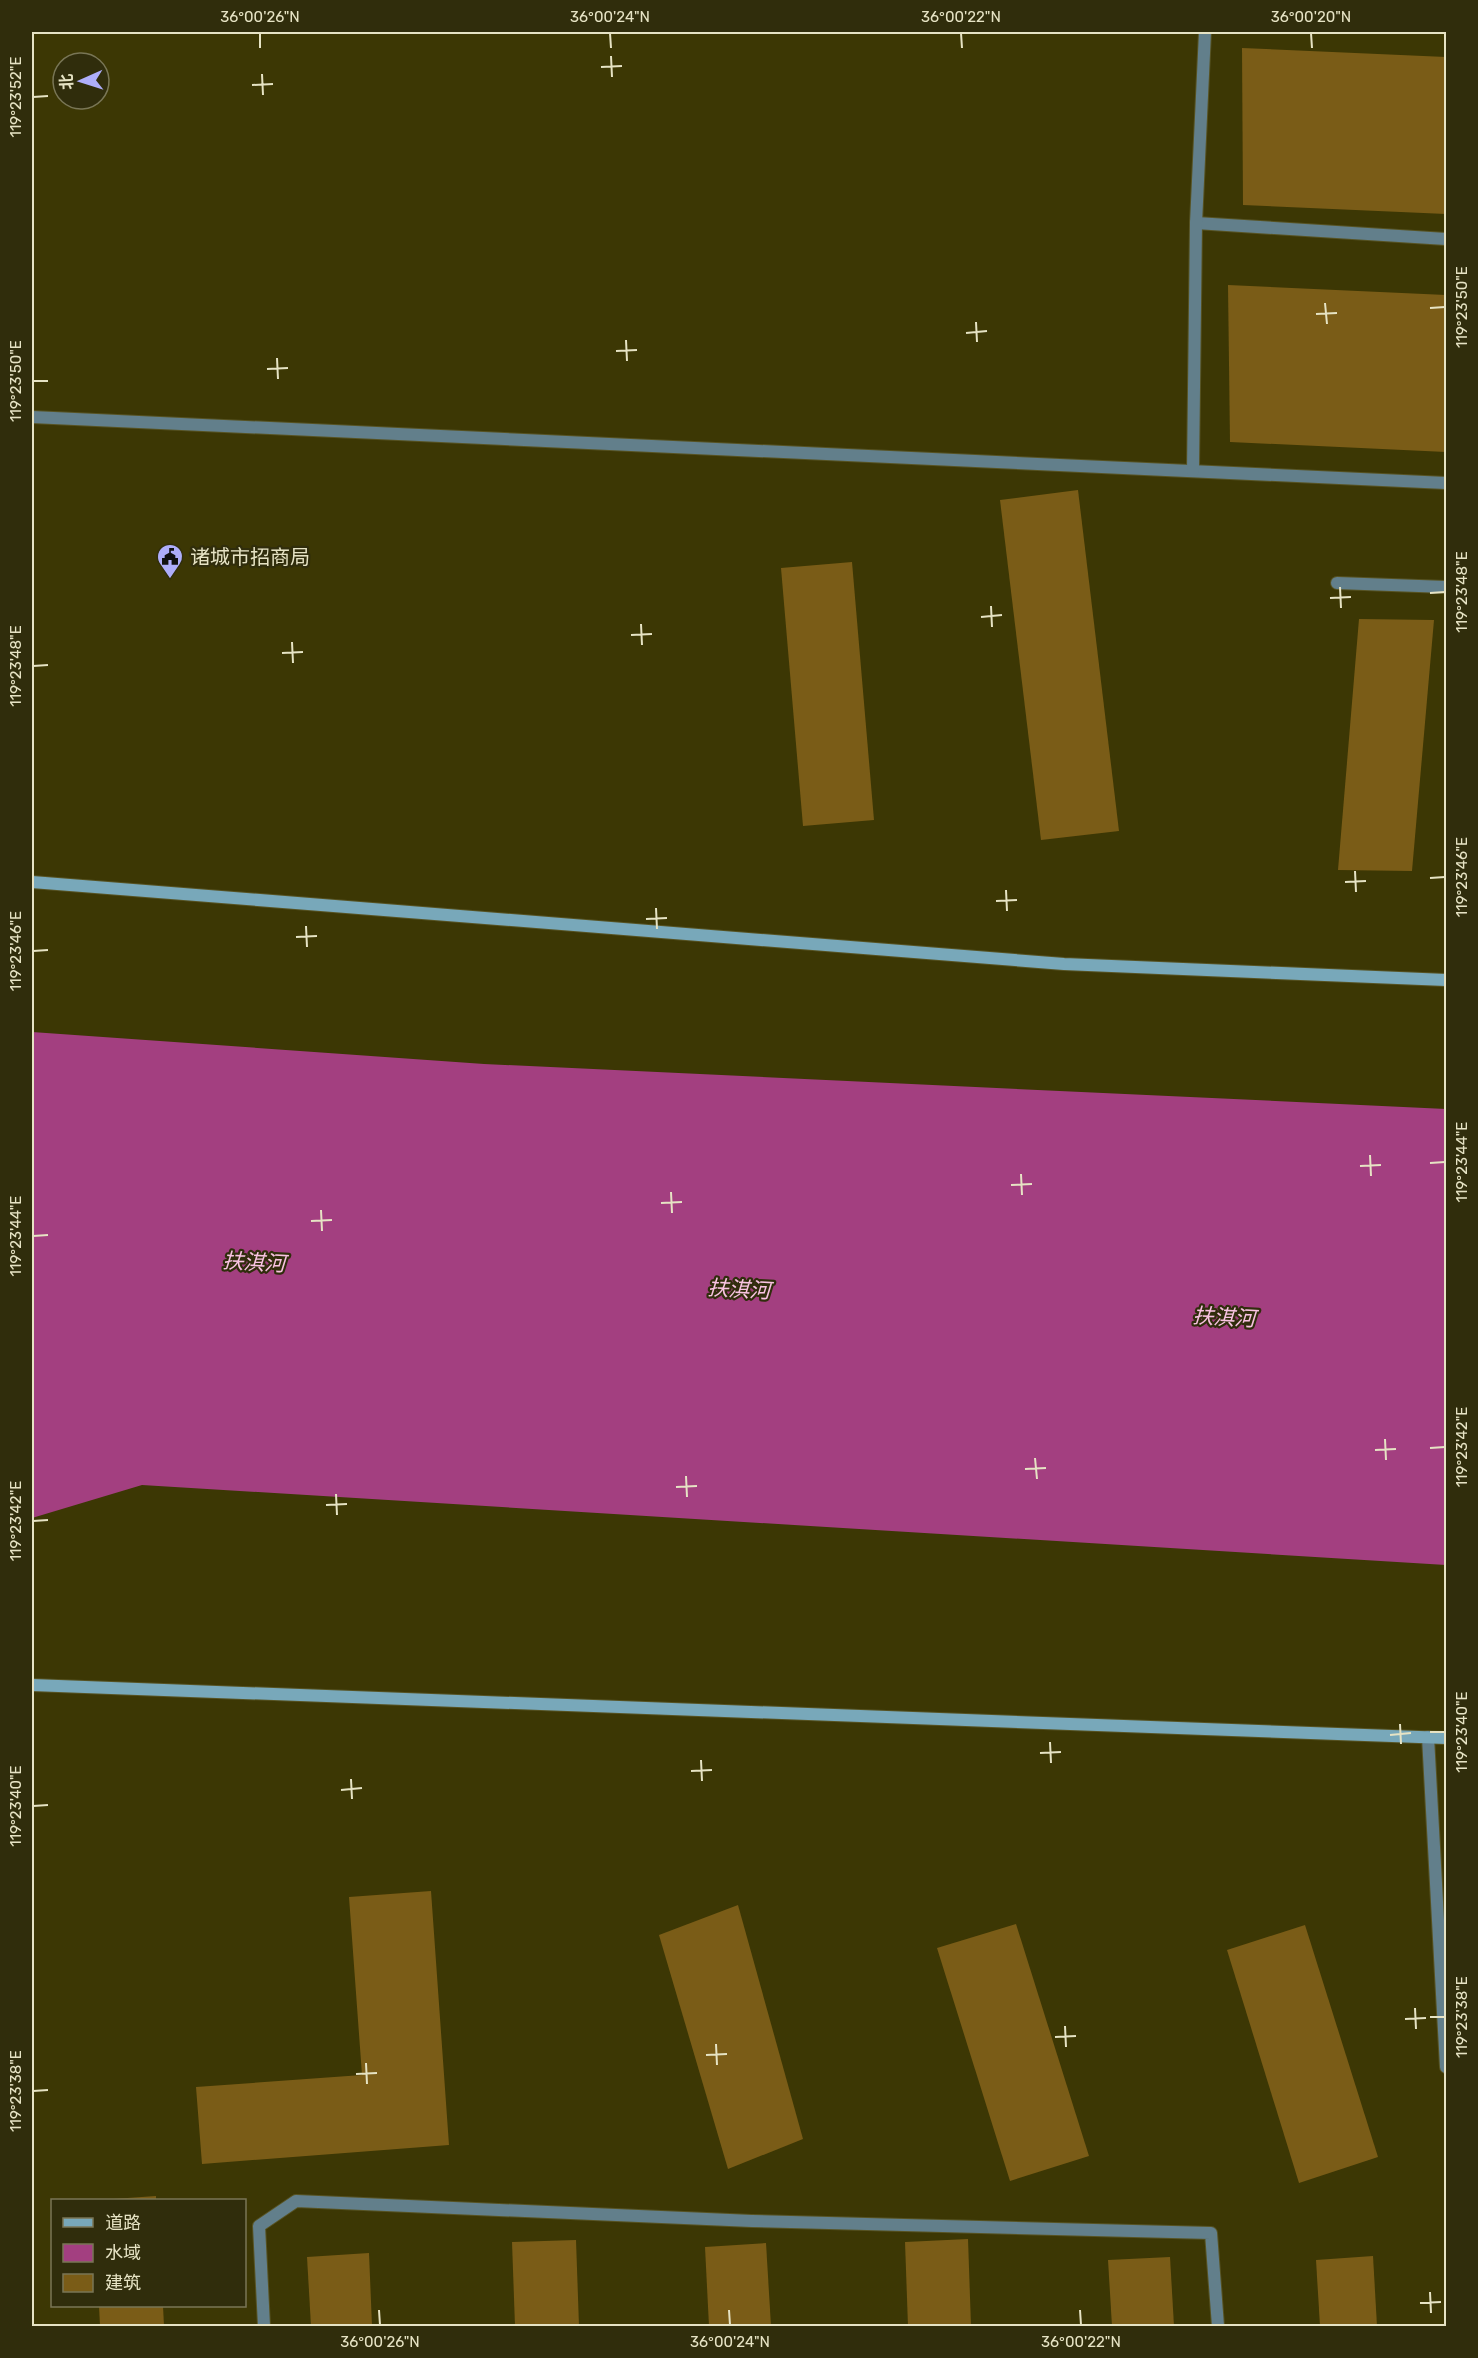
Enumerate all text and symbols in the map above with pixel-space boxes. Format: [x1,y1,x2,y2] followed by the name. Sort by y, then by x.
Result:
[220,8,300,26] text: 36°00'26"N
[570,8,650,26] text: 36°00'24"N
[921,8,1001,26] text: 36°00'22"N
[1271,8,1351,26] text: 36°00'20"N
[51,51,111,111] north arrow
[7,56,25,138] text: 119°23'52"E
[57,73,76,90] text: 北
[1453,266,1471,348] text: 119°23'50"E
[7,340,25,422] text: 119°23'50"E
[155,542,185,580] public building icon: 诸城市招商局
[190,545,310,569] place label: 诸城市招商局
[1453,551,1471,633] text: 119°23'48"E
[7,625,25,707] text: 119°23'48"E
[1453,837,1471,917] text: 119°23'46"E
[7,911,25,991] text: 119°23'46"E
[1453,1122,1471,1202] text: 119°23'44"E
[7,1196,25,1276] text: 119°23'44"E
[222,1248,290,1276] water label: 扶淇河
[707,1275,775,1303] water label: 扶淇河
[1192,1303,1260,1331] water label: 扶淇河
[1453,1407,1471,1487] text: 119°23'42"E
[7,1481,25,1561] text: 119°23'42"E
[1453,1691,1471,1773] text: 119°23'40"E
[7,1765,25,1847] text: 119°23'40"E
[1453,1976,1471,2058] text: 119°23'38"E
[7,2050,25,2132] text: 119°23'38"E
[51,2199,246,2307] legend
[105,2212,141,2234] text: 道路
[105,2242,141,2264] text: 水域
[105,2272,141,2294] text: 建筑
[340,2333,420,2351] text: 36°00'26"N
[690,2333,770,2351] text: 36°00'24"N
[1041,2333,1121,2351] text: 36°00'22"N

